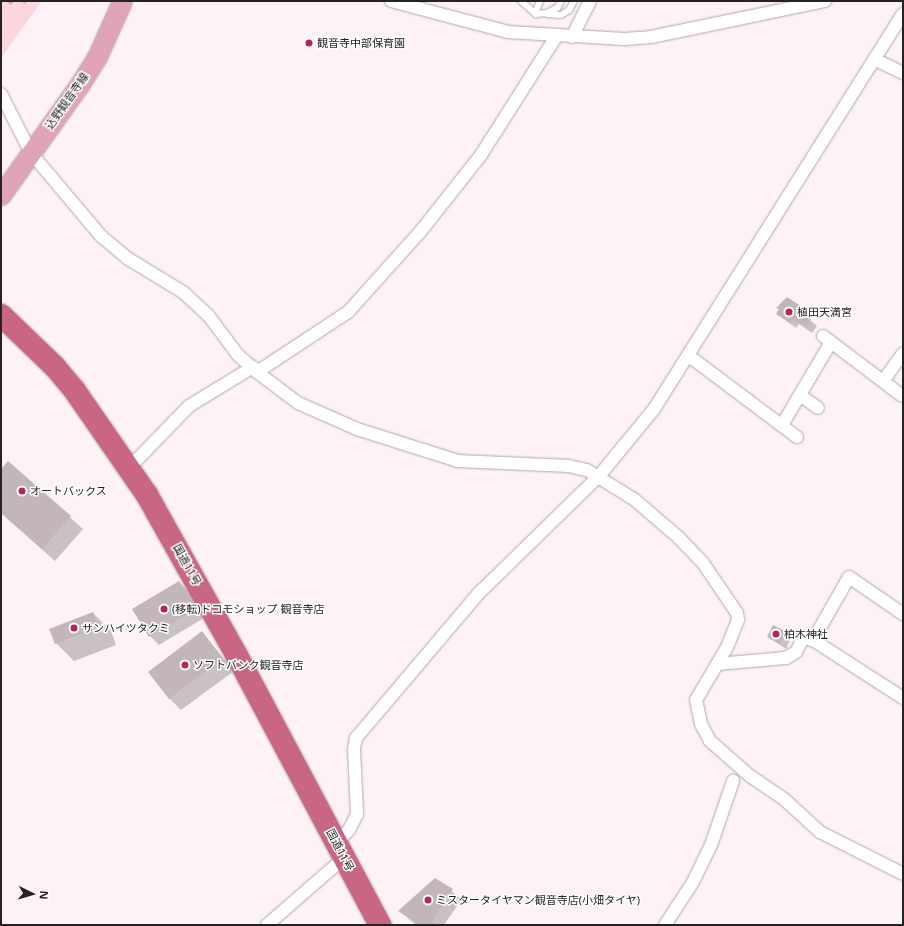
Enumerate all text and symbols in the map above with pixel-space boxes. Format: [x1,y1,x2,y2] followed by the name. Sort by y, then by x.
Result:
[317,36,405,50] place label: 観音寺中部保育園
[304,38,314,48] marker: 観音寺中部保育園
[43,70,91,132] street label: 込野観音寺線
[797,305,852,319] place label: 植田天満宮
[784,307,794,317] marker: 植田天満宮
[30,484,107,498] place label: オートバックス
[17,486,27,496] marker: オートバックス
[170,542,204,588] street label: 国道11号
[172,602,324,616] place label: (移転)ドコモショップ 観音寺店
[159,604,169,614] marker: (移転)ドコモショップ 観音寺店
[82,621,170,635] place label: サンハイツタクミ
[69,623,79,633] marker: サンハイツタクミ
[784,627,828,641] place label: 柏木神社
[771,629,781,639] marker: 柏木神社
[193,658,303,672] place label: ソフトバンク観音寺店
[180,660,190,670] marker: ソフトバンク観音寺店
[323,827,357,873] street label: 国道11号
[12,874,52,914] north arrow
[37,890,52,900] text: N
[436,893,641,907] place label: ミスタータイヤマン観音寺店(小畑タイヤ)
[423,895,433,905] marker: ミスタータイヤマン観音寺店(小畑タイヤ)

